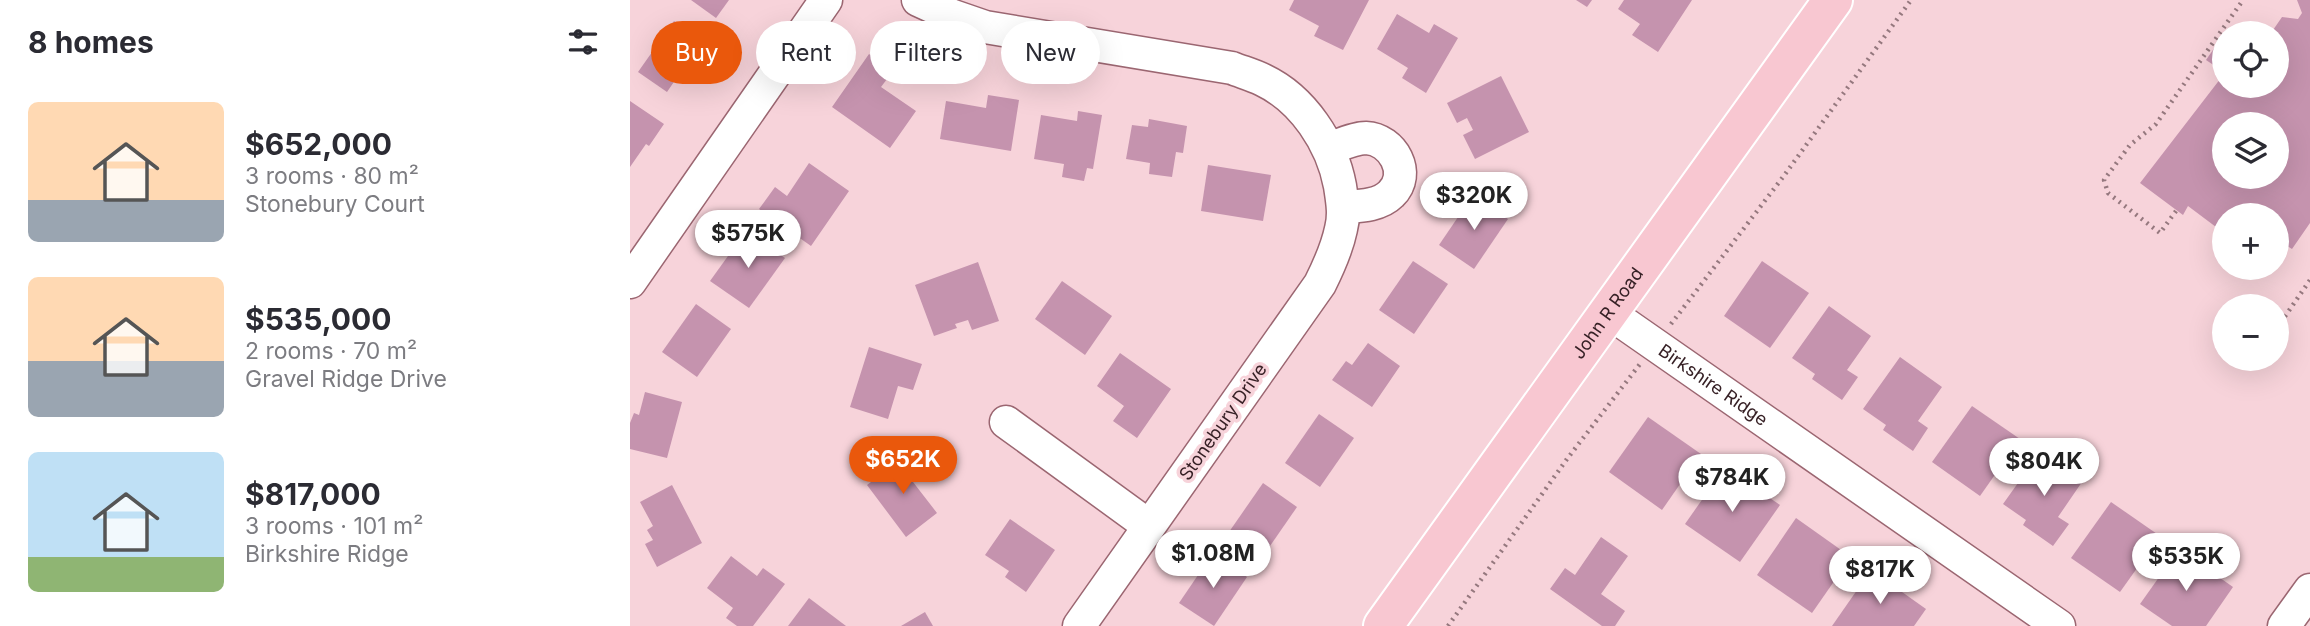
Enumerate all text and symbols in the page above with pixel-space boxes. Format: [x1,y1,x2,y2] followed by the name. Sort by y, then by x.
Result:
[651,21,742,84] chip: Buy
[756,21,856,84] chip: Rent
[870,21,987,84] chip: Filters
[1001,21,1100,84] chip: New
[2212,21,2289,371] map controls
[2212,21,2289,98] button: locate
[564,23,602,61] icon: filters
[28,24,154,60] text: 8 homes
[2212,112,2289,189] button: layers
[245,126,392,162] text: $652,000
[84,130,168,214] icon: home
[245,162,419,190] text: 3 rooms · 80 m²
[1425,173,1523,232] pin: $320K
[1436,181,1512,209] text: $320K
[245,190,425,218] text: Stonebury Court
[2212,203,2289,280] button: +
[699,210,797,270] pin: $575K
[711,219,785,247] text: $575K
[1567,263,1647,363] street label: John R Road
[2212,294,2289,371] button: −
[245,301,392,337] text: $535,000
[84,305,168,389] icon: home
[245,337,417,365] text: 2 rooms · 70 m²
[1655,339,1772,430] street label: Birkshire Ridge
[1174,359,1271,484] street label: Stonebury Drive
[245,365,447,393] text: Gravel Ridge Drive
[854,436,952,496] pin: $652K
[1995,438,2093,498] pin: $804K
[865,445,941,473] text: $652K
[2005,447,2083,475] text: $804K
[1683,454,1781,514] pin: $784K
[1694,463,1770,491] text: $784K
[245,476,381,512] text: $817,000
[84,480,168,564] icon: home
[245,512,423,540] text: 3 rooms · 101 m²
[1156,530,1270,590] pin: $1.08M
[2137,534,2235,593] pin: $535K
[1171,539,1255,567] text: $1.08M
[245,540,409,568] text: Birkshire Ridge
[2148,542,2224,570] text: $535K
[1831,546,1929,606] pin: $817K
[1845,555,1915,583] text: $817K

